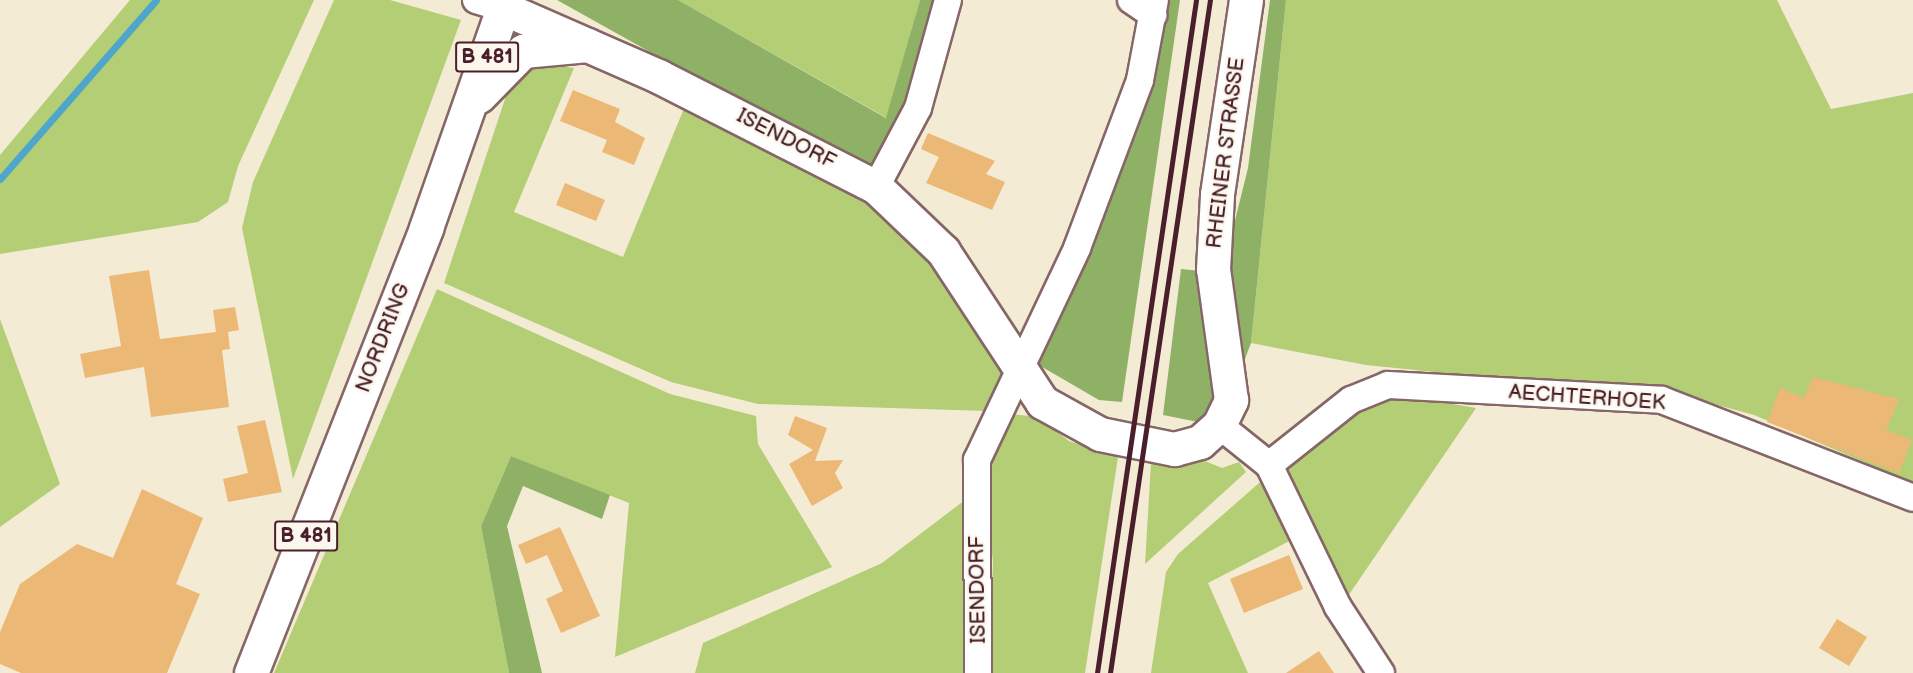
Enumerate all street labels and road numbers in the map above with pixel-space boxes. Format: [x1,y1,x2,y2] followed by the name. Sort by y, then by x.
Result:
[454,40,520,74] road number: B 481
[1202,56,1250,250] street label: RHEINER STRASSE
[732,103,840,175] street label: ISENDORF
[351,280,415,396] street label: NORDRING
[1508,380,1666,416] street label: AECHTERHOEK
[273,519,339,553] road number: B 481
[964,536,992,644] street label: ISENDORF

